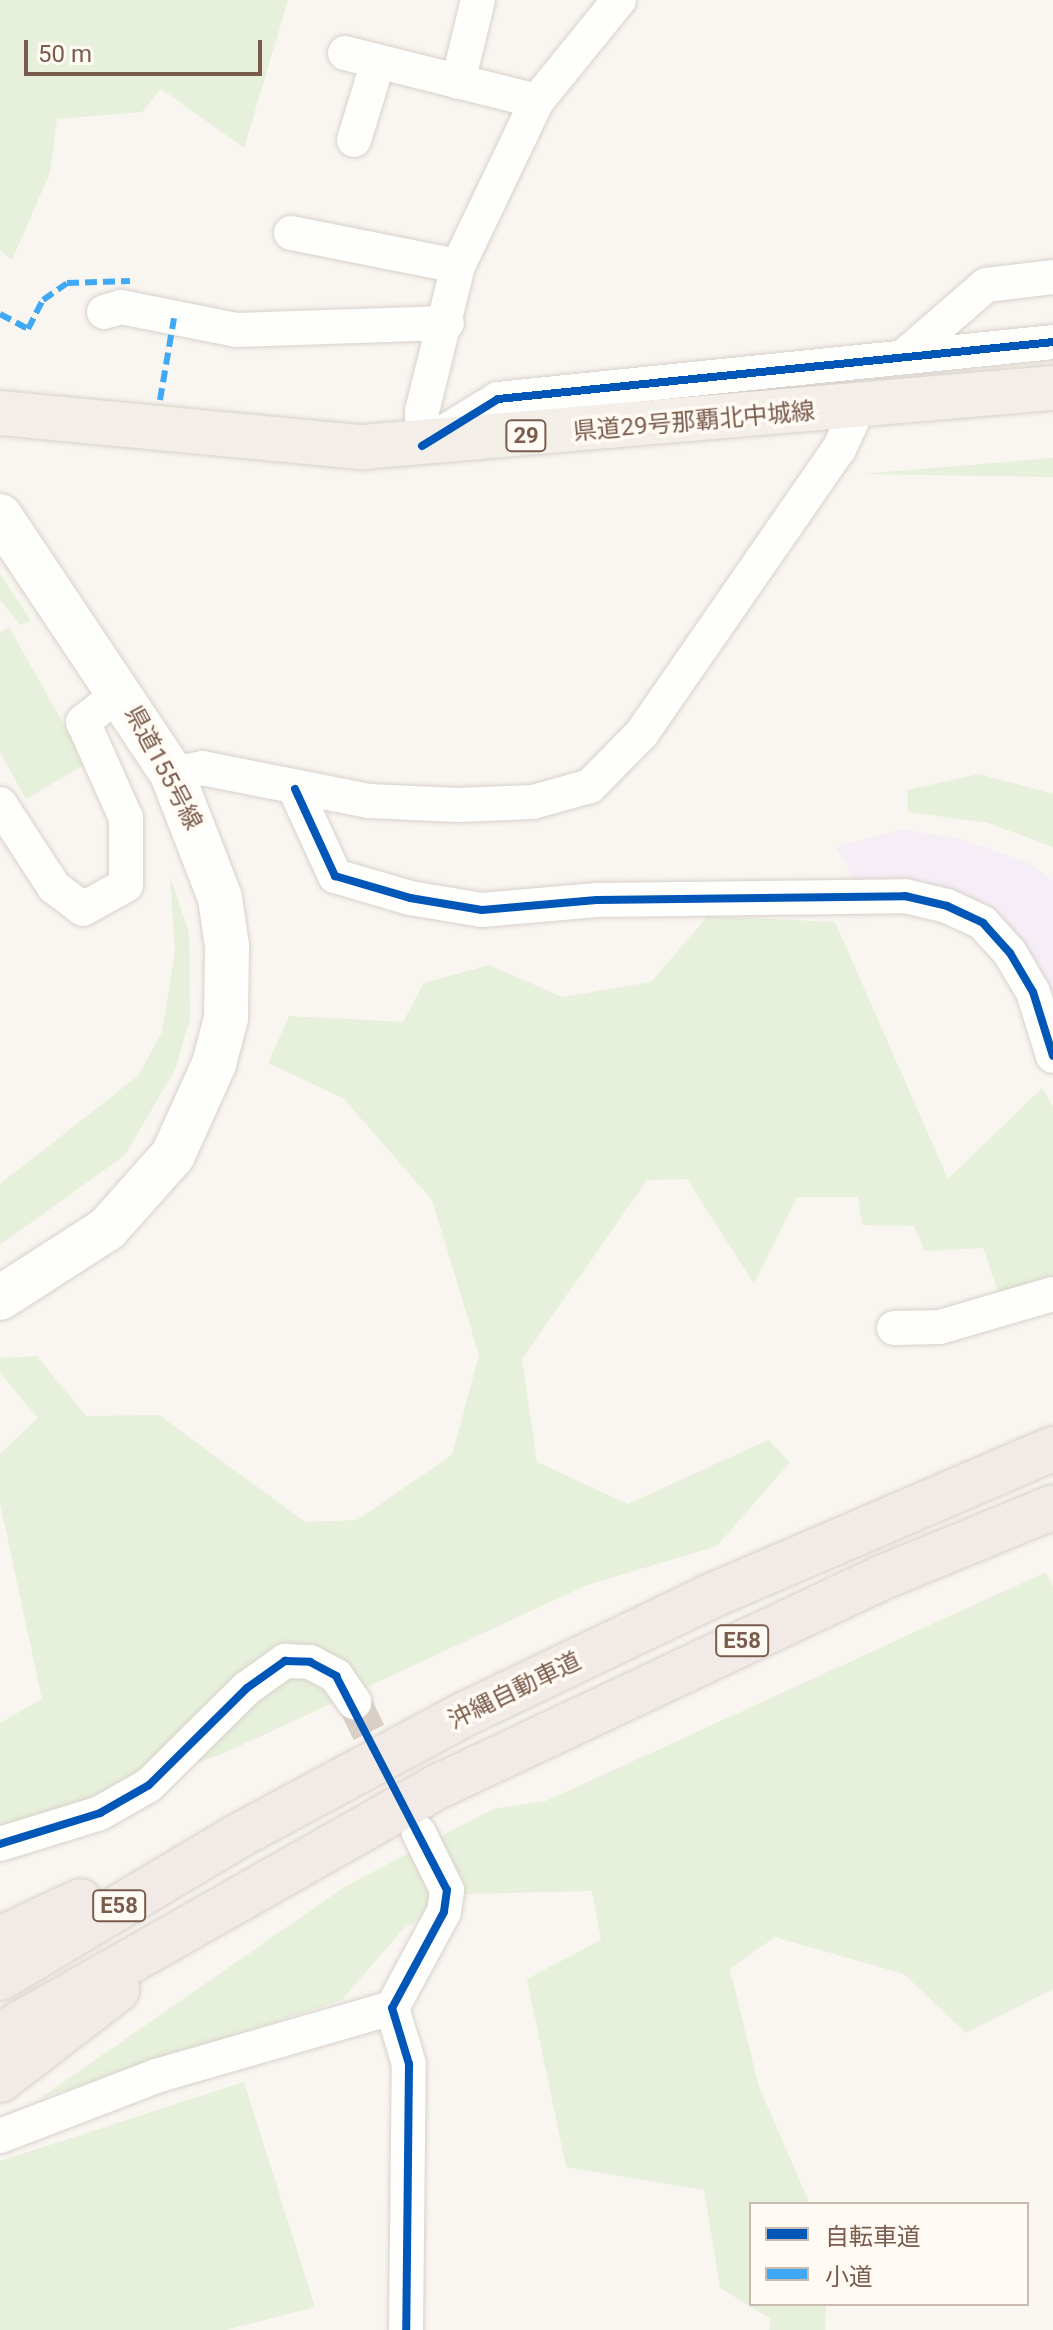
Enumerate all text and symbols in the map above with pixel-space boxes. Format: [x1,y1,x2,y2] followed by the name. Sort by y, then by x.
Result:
[28,24,266,74] scale bar
[38,40,92,68] text: 50 m
[572,397,816,447] street label: 県道29号那覇北中城線
[504,418,548,454] road number: 29
[118,701,208,835] street label: 県道155号線
[714,1623,770,1659] road number: E58
[444,1646,586,1736] street label: 沖縄自動車道
[91,1888,147,1924] road number: E58
[749,2202,1029,2306] legend
[825,2223,921,2251] text: 自転車道
[825,2263,873,2291] text: 小道

